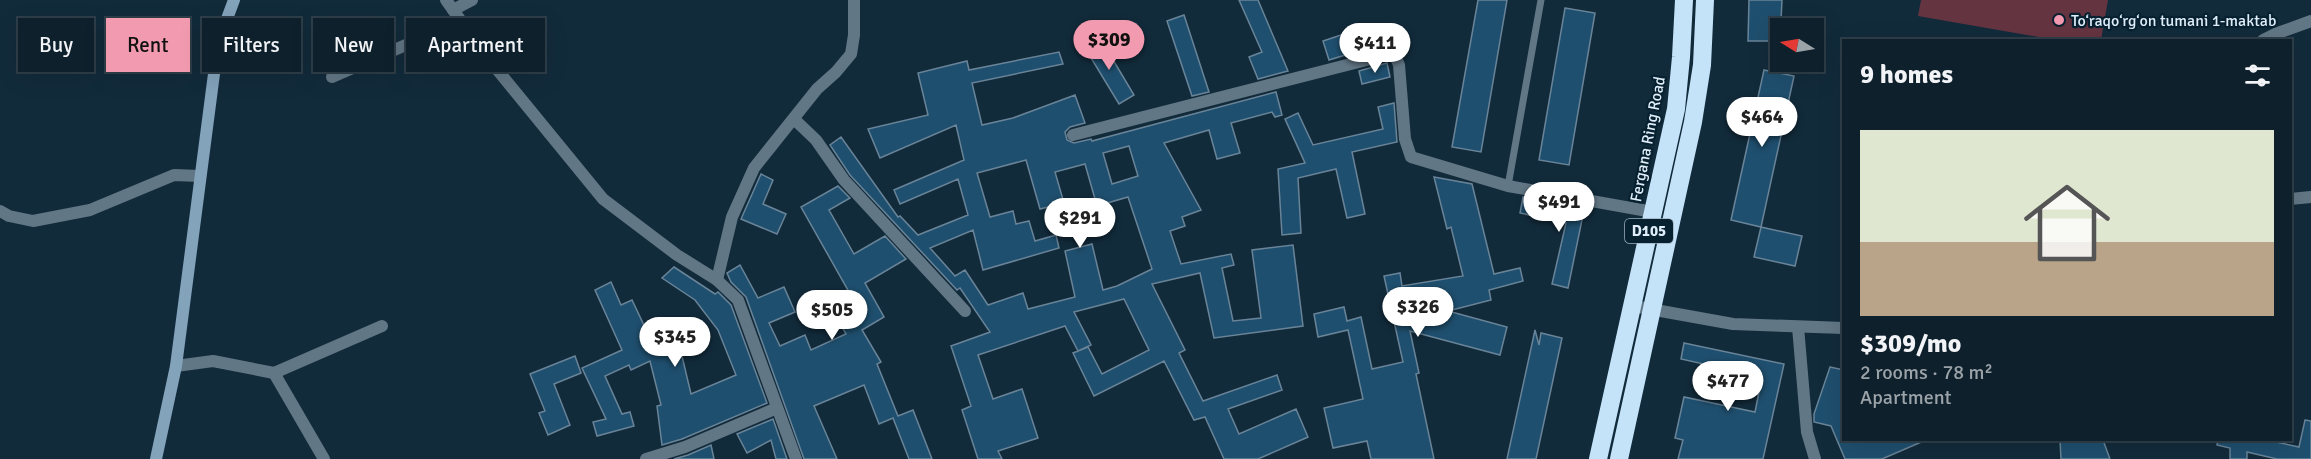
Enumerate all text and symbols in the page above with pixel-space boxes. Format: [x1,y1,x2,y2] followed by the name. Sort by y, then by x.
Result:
[2071,11,2276,31] place label: Toʻraqoʻrgʻon tumani 1-maktab
[2052,13,2066,27] marker: Toʻraqoʻrgʻon tumani 1-maktab
[18,18,94,72] chip: Buy
[106,18,190,72] chip: Rent
[202,18,301,72] chip: Filters
[313,18,394,72] chip: New
[406,18,545,72] chip: Apartment
[1770,18,1824,72] north arrow
[1770,18,1824,72] map controls
[1073,20,1145,71] pin: $309
[1339,23,1411,74] pin: $411
[1087,27,1131,52] text: $309
[1353,30,1397,55] text: $411
[1860,59,1953,91] text: 9 homes
[2241,59,2274,92] icon: filters
[1626,75,1670,204] street label: Fergana Ring Road
[1726,97,1798,148] pin: $464
[1740,104,1784,129] text: $464
[2013,169,2121,277] icon: home
[1523,182,1595,233] pin: $491
[1537,189,1581,214] text: $491
[1044,198,1116,249] pin: $291
[1058,205,1102,230] text: $291
[1625,219,1673,243] road number: D105
[1382,287,1454,338] pin: $326
[796,290,868,341] pin: $505
[1396,294,1440,319] text: $326
[810,297,854,322] text: $505
[639,317,711,368] pin: $345
[653,324,697,349] text: $345
[1860,328,1961,360] text: $309/mo
[1860,360,1993,385] text: 2 rooms · 78 m²
[1692,361,1764,412] pin: $477
[1706,368,1750,393] text: $477
[1860,385,1952,410] text: Apartment

